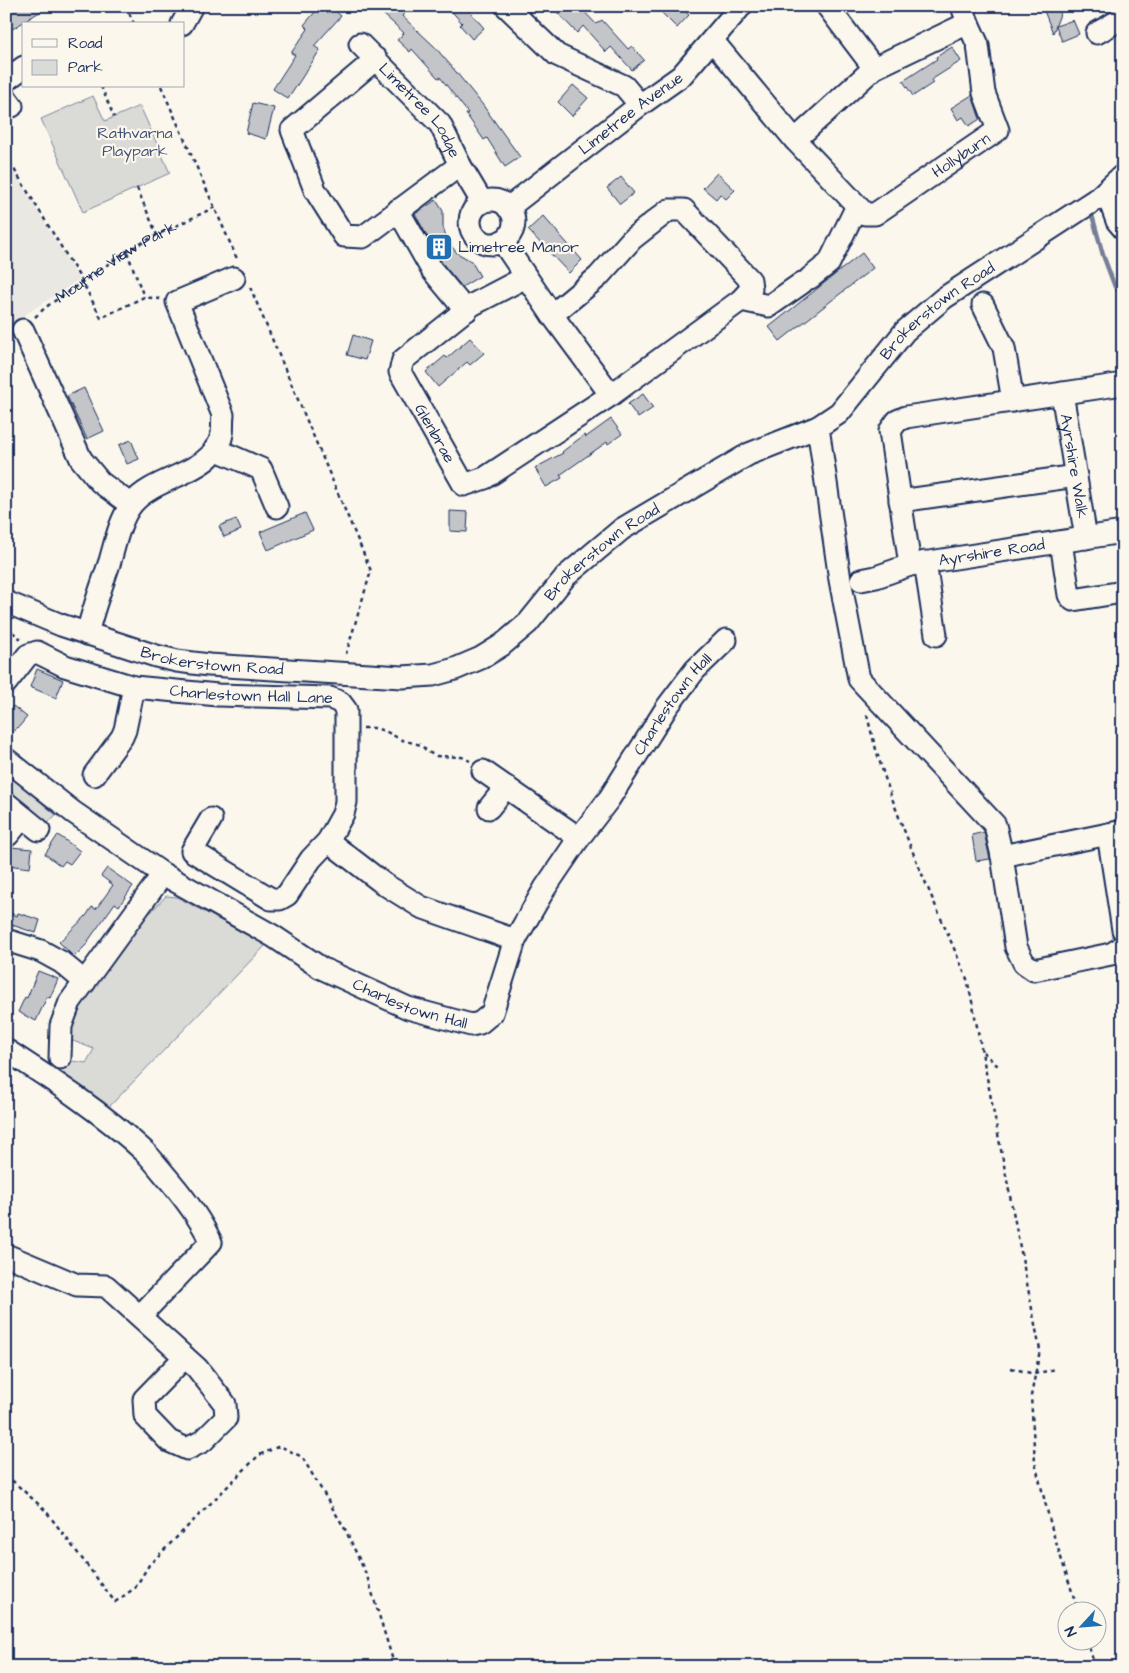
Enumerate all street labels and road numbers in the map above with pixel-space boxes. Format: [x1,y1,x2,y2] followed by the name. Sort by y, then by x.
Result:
[374,58,466,162] street label: Limetree Lodge
[574,67,688,160] street label: Limetree Avenue
[927,127,995,183] street label: Hollyburn
[51,216,180,308] street label: Mourne View Park
[875,257,999,365] street label: Brokerstown Road
[409,400,460,467] street label: Glenbrae
[1055,412,1094,520] street label: Ayrshire Walk
[539,498,664,606] street label: Brokerstown Road
[937,533,1046,571] street label: Ayrshire Road
[138,641,284,681] street label: Brokerstown Road
[628,648,717,759] street label: Charlestown Hall
[169,679,333,709] street label: Charlestown Hall Lane
[349,973,470,1035] street label: Charlestown Hall

